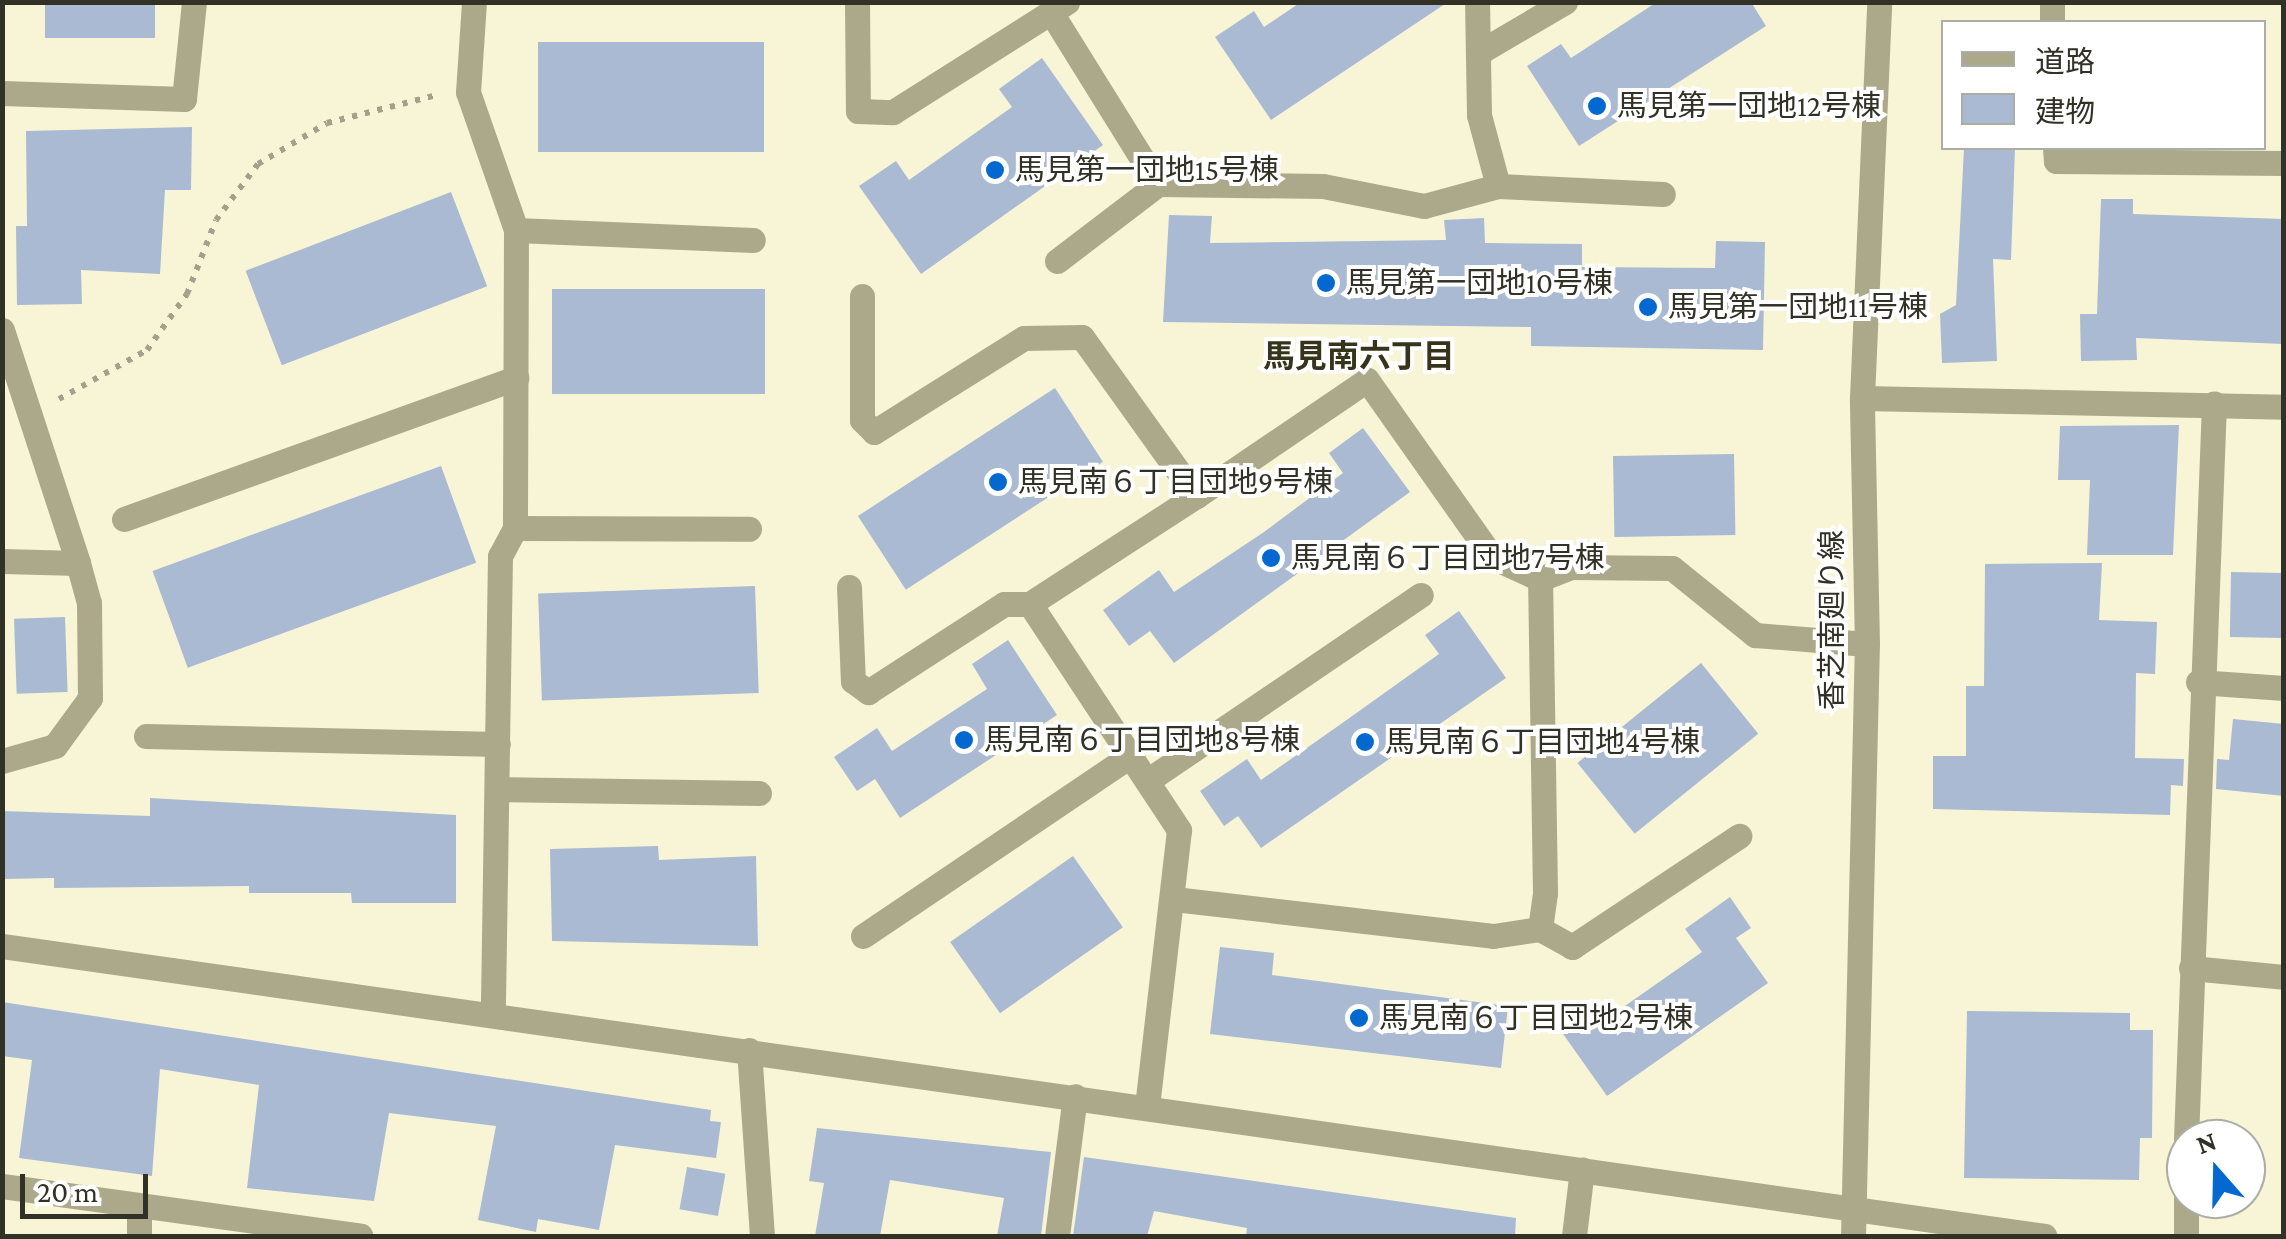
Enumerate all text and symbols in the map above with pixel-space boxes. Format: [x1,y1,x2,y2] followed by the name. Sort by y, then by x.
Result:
[1941,20,2266,150] legend
[2035,45,2095,78] text: 道路
[1617,88,1881,124] place label: 馬見第一団地12号棟
[1586,95,1608,117] marker: 馬見第一団地12号棟
[2035,95,2095,128] text: 建物
[1015,152,1279,188] place label: 馬見第一団地15号棟
[984,159,1006,181] marker: 馬見第一団地15号棟
[1346,265,1613,301] place label: 馬見第一団地10号棟
[1315,272,1337,294] marker: 馬見第一団地10号棟
[1668,289,1928,325] place label: 馬見第一団地11号棟
[1637,296,1659,318] marker: 馬見第一団地11号棟
[1263,337,1455,375] district label: 馬見南六丁目
[1018,464,1333,500] place label: 馬見南６丁目団地9号棟
[987,471,1009,493] marker: 馬見南６丁目団地9号棟
[1814,530,1850,710] street label: 香芝南廻り線
[1291,540,1605,576] place label: 馬見南６丁目団地7号棟
[1260,547,1282,569] marker: 馬見南６丁目団地7号棟
[984,722,1300,758] place label: 馬見南６丁目団地8号棟
[1385,724,1700,760] place label: 馬見南６丁目団地4号棟
[953,729,975,751] marker: 馬見南６丁目団地8号棟
[1354,731,1376,753] marker: 馬見南６丁目団地4号棟
[1379,1000,1693,1036] place label: 馬見南６丁目団地2号棟
[1348,1007,1370,1029] marker: 馬見南６丁目団地2号棟
[2166,1119,2266,1219] north arrow
[2192,1124,2221,1160] text: N
[25,1154,152,1216] scale bar
[37,1175,98,1208] text: 20 m

